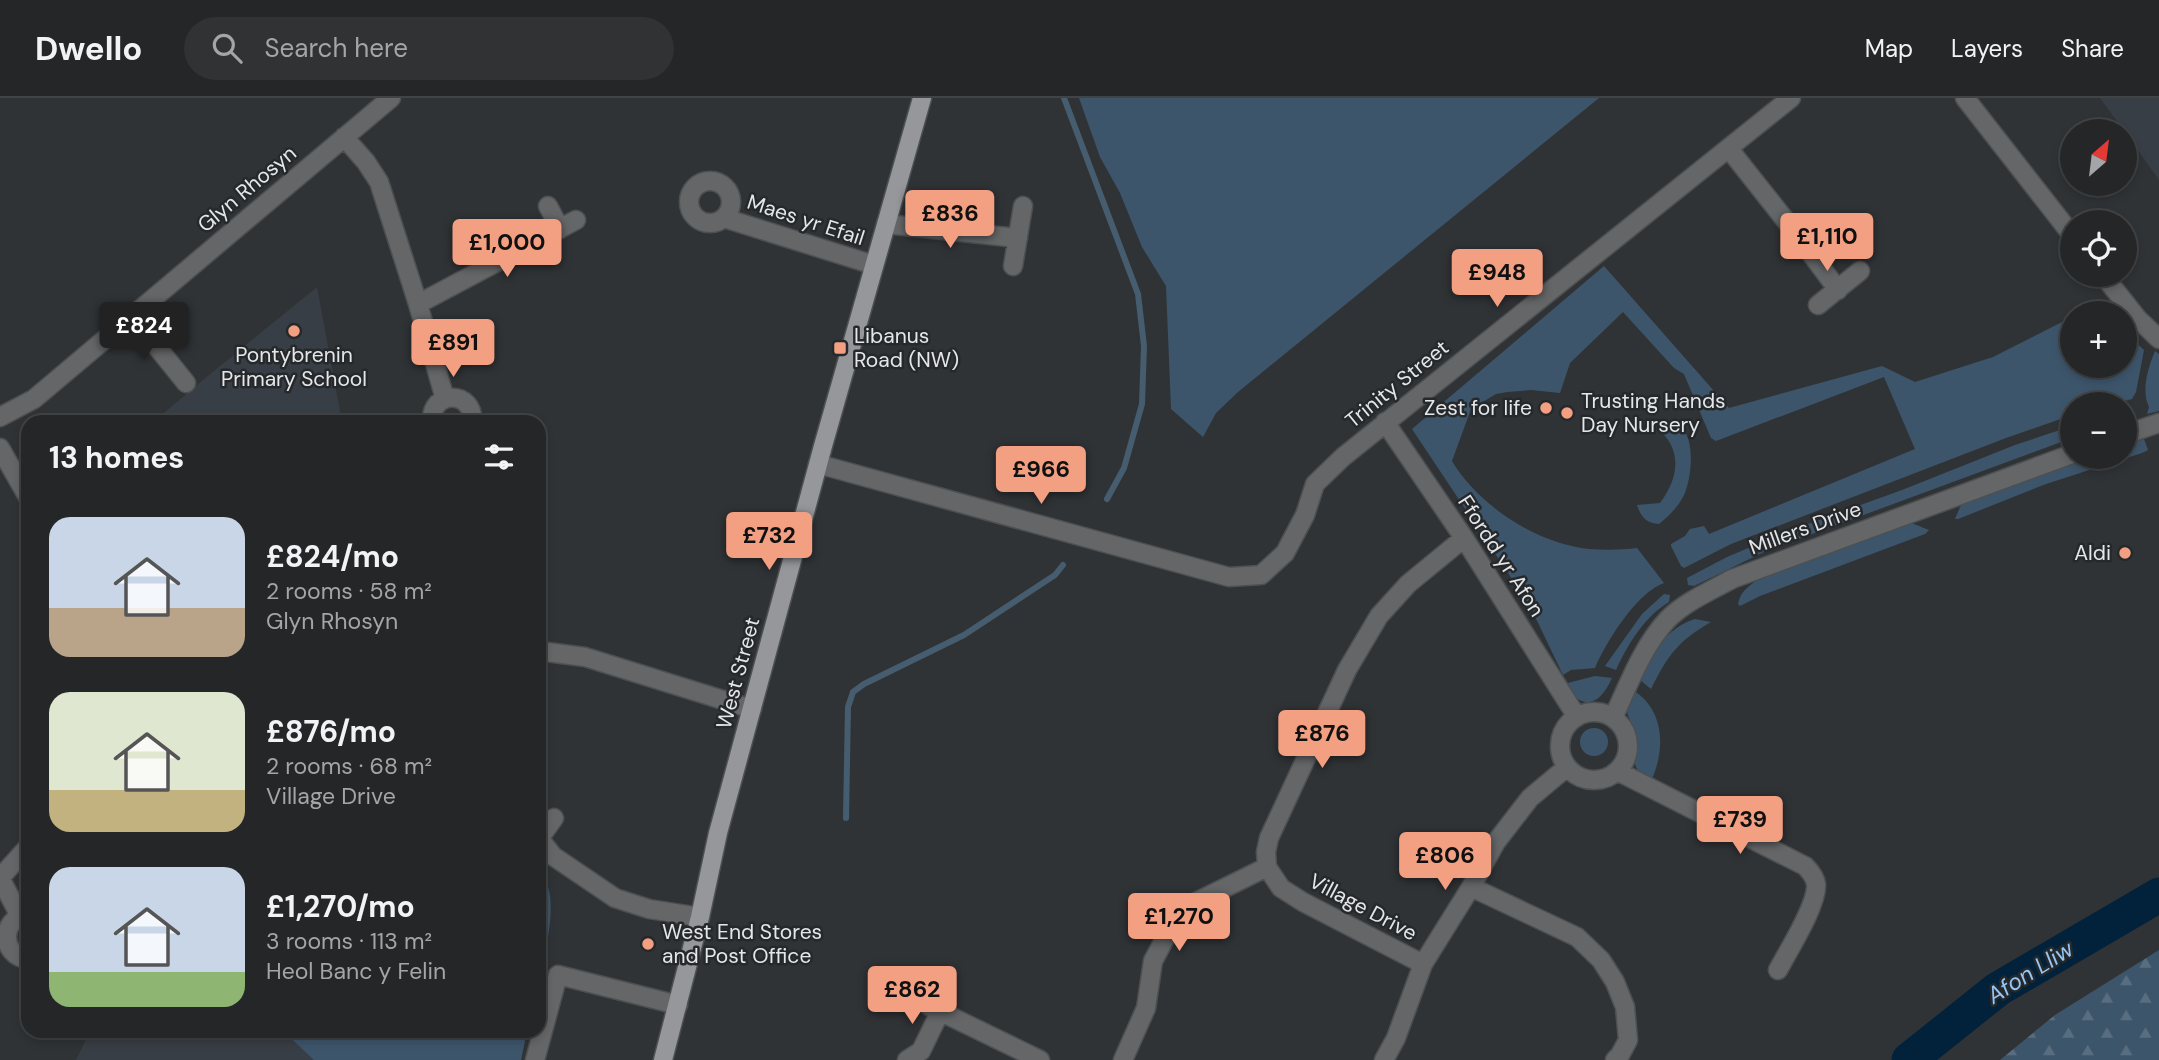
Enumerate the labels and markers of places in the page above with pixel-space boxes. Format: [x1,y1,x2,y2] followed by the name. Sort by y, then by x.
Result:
[909,190,991,250] pin: £836
[1770,214,1884,273] pin: £1,110
[450,220,564,279] pin: £1,000
[1456,250,1538,309] pin: £948
[103,302,185,362] pin: £824
[412,320,494,379] pin: £891
[854,322,959,374] place label: Libanus Road (NW)
[286,323,302,339] marker: Pontybrenin Primary School
[832,340,848,356] marker: Libanus Road (NW)
[221,341,367,393] place label: Pontybrenin Primary School
[1581,387,1726,439] place label: Trusting Hands Day Nursery
[1424,394,1532,422] place label: Zest for life
[1538,400,1554,416] marker: Zest for life
[1559,405,1575,421] marker: Trusting Hands Day Nursery
[1000,446,1082,506] pin: £966
[728,512,810,572] pin: £732
[2074,539,2111,567] place label: Aldi
[2117,545,2133,561] marker: Aldi
[1281,710,1363,770] pin: £876
[1699,796,1781,856] pin: £739
[1404,832,1486,892] pin: £806
[1122,894,1236,953] pin: £1,270
[662,918,822,970] place label: West End Stores and Post Office
[640,936,656,952] marker: West End Stores and Post Office
[871,967,953,1026] pin: £862

